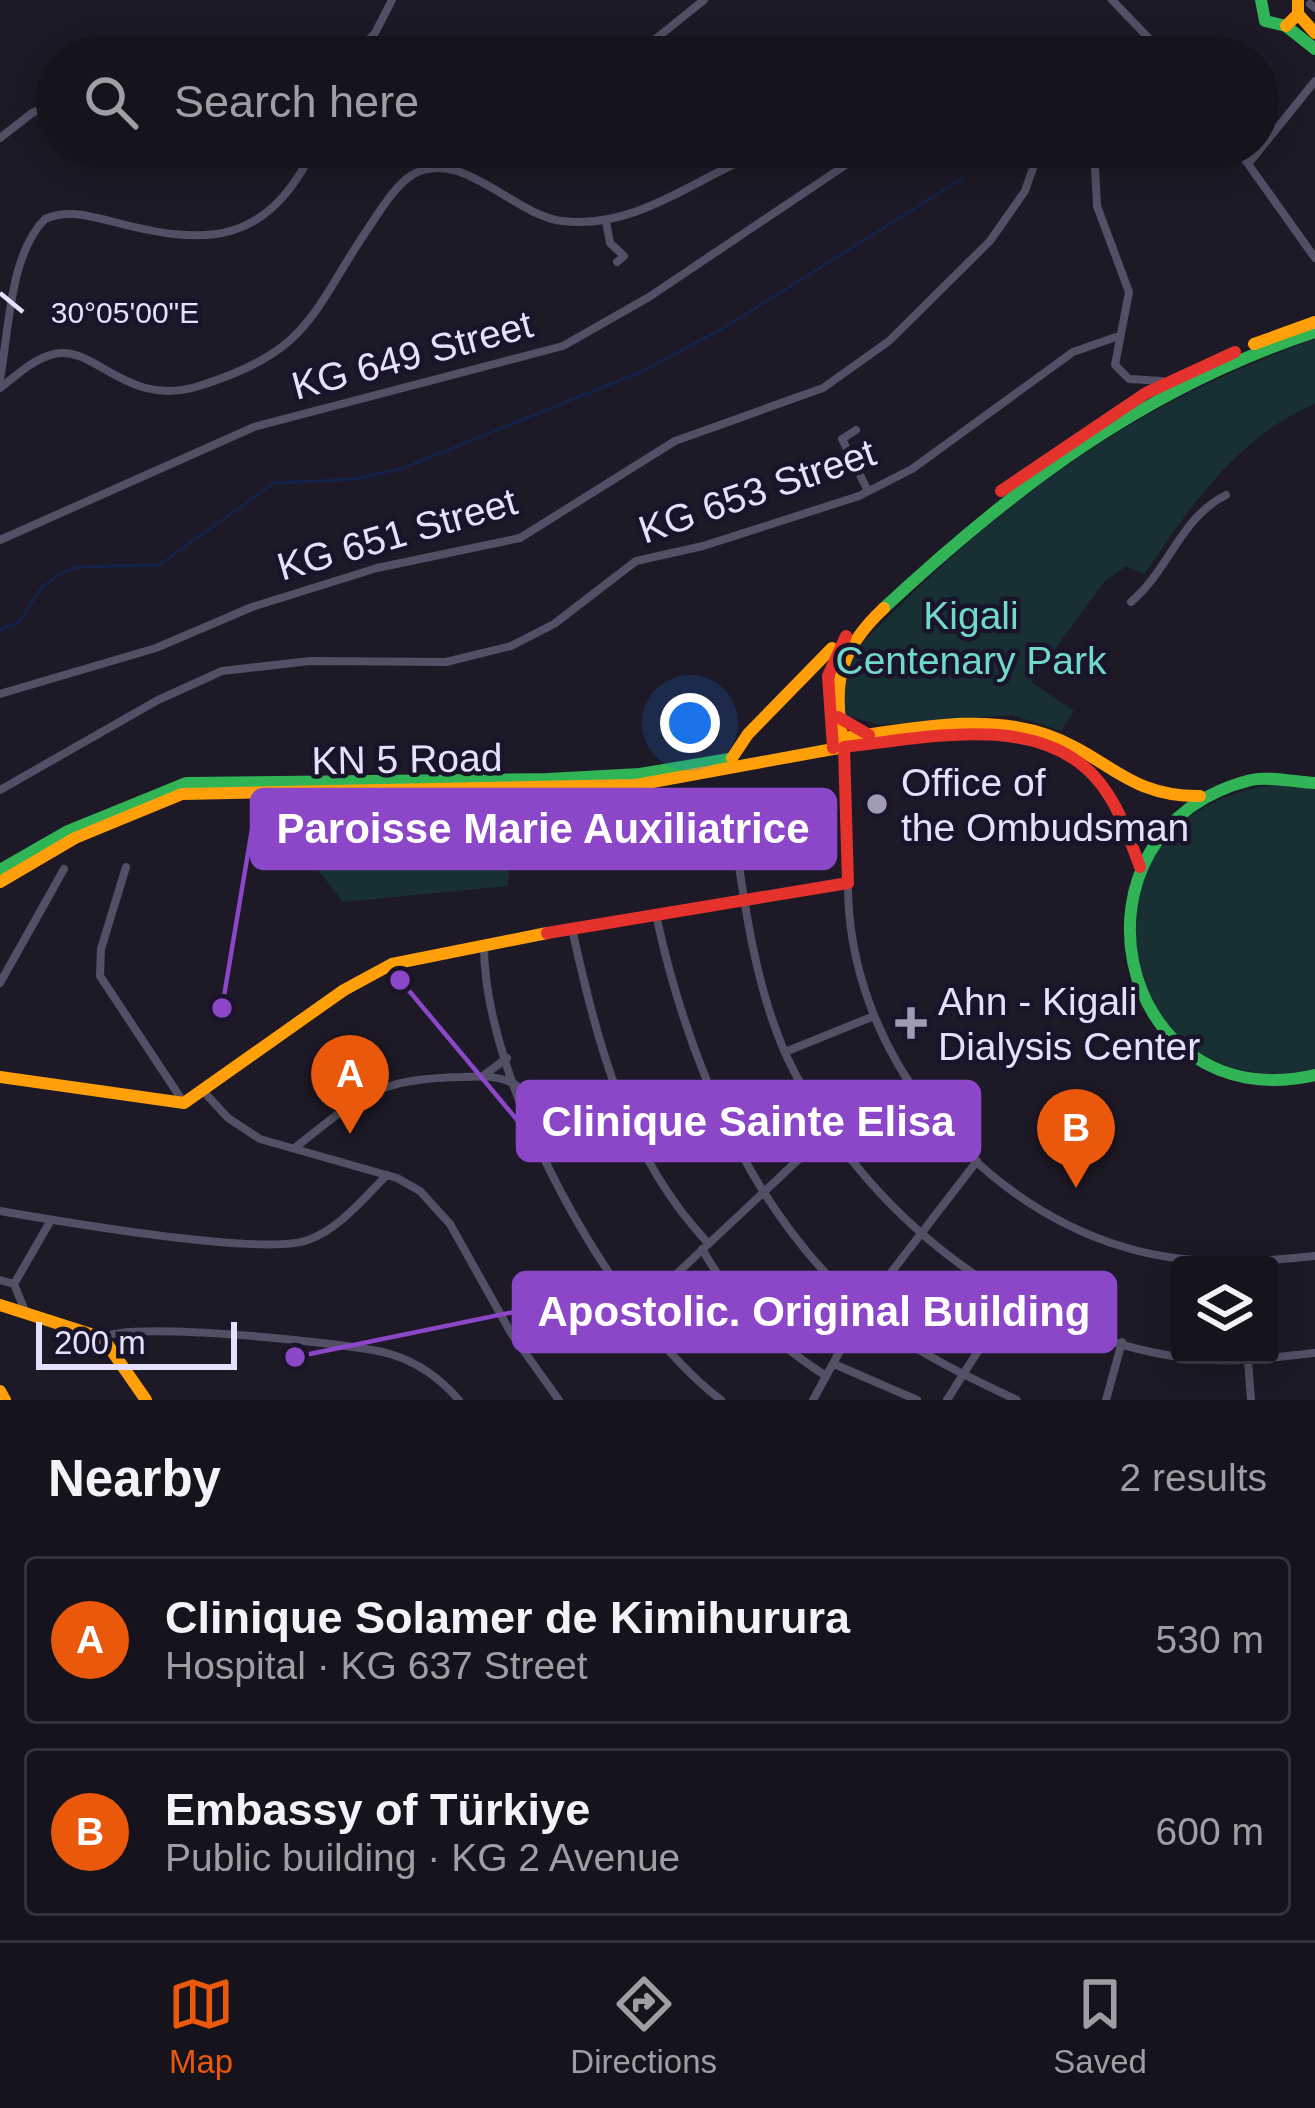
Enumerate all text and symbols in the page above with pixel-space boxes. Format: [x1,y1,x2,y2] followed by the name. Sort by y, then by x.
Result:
[36,36,1279,168] search box
[78,69,144,135] icon: search
[174,76,419,127] text: Search here
[51,296,199,329] text: 30°05'00"E
[287,302,537,408] street label: KG 649 Street
[633,430,881,552] street label: KG 653 Street
[272,479,522,589] street label: KG 651 Street
[836,594,1107,682] park label: Kigali Centenary Park
[660,693,720,753] your location
[311,736,503,782] street label: KN 5 Road
[901,761,1189,849] place label: Office of the Ombudsman
[252,790,835,868] callout: Paroisse Marie Auxiliatrice
[864,791,890,817] marker: Office of the Ombudsman
[276,805,810,852] text: Paroisse Marie Auxiliatrice
[938,980,1200,1068] place label: Ahn - Kigali Dialysis Center
[895,1007,927,1039] marker: Ahn - Kigali Dialysis Center
[311,1035,389,1134] pin: A
[518,1082,979,1160] callout: Clinique Sainte Elisa
[1037,1089,1115,1188] pin: B
[541,1098,955,1145] text: Clinique Sainte Elisa
[1171,1256,1279,1364] map controls
[1171,1256,1279,1364] button: layers
[514,1273,1115,1351] callout: Apostolic. Original Building
[538,1288,1091,1335] text: Apostolic. Original Building
[36,1316,237,1369] scale bar
[54,1324,146,1361] text: 200 m
[48,1450,221,1507] text: Nearby
[1120,1456,1267,1499] text: 2 results
[165,1592,850,1643] text: Clinique Solamer de Kimihurura
[76,1618,104,1661] text: A
[1156,1618,1264,1661] text: 530 m
[165,1644,588,1687] text: Hospital · KG 637 Street
[165,1784,590,1835] text: Embassy of Türkiye
[76,1810,104,1853] text: B
[1156,1810,1264,1853] text: 600 m
[165,1836,680,1879] text: Public building · KG 2 Avenue
[168,1971,234,2081] tab: Map
[570,1971,717,2081] tab: Directions
[1053,1971,1147,2081] tab: Saved

